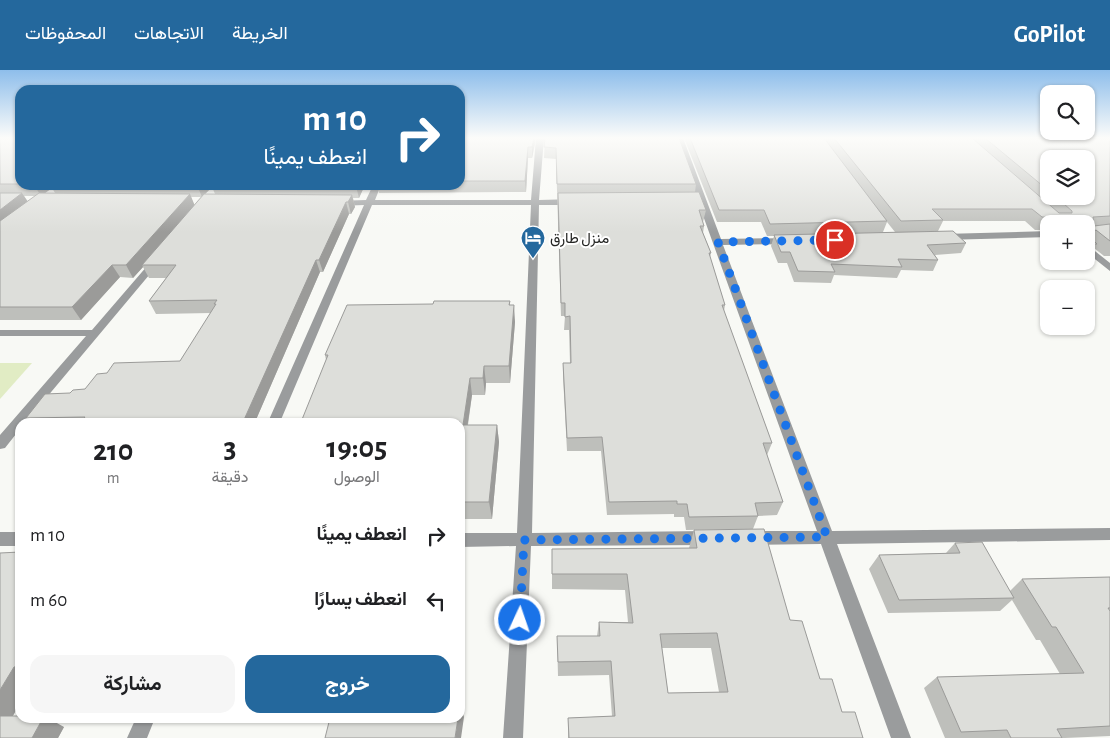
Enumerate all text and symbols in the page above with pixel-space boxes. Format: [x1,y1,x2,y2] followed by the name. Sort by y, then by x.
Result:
[1014,23,1085,47] text: GoPilot
[25,25,106,43] text: المحفوظات
[134,25,204,43] text: الاتجاهات
[232,25,288,43] text: الخريطة
[1040,85,1095,335] map controls
[1040,85,1095,140] button: search
[303,102,367,137] text: 10 m
[385,105,450,170] icon: right
[263,146,367,168] text: انعطف يمينًا
[1040,150,1095,205] button: layers
[1040,215,1095,270] button: +
[814,219,856,261] pin
[520,225,546,259] hotel icon: منزل طارق
[821,226,849,254] icon: arrive
[550,231,609,247] place label: منزل طارق
[1040,280,1095,335] button: −
[223,433,236,463] text: 3
[326,433,387,463] text: 19:05
[93,436,134,466] text: 210
[211,469,248,485] text: دقيقة
[334,469,380,485] text: الوصول
[107,470,120,486] text: m
[422,522,450,550] icon: right
[317,525,407,544] text: انعطف يمينًا
[30,526,65,545] text: 10 m
[422,587,450,615] icon: left
[314,590,407,609] text: انعطف يسارًا
[30,591,67,610] text: 60 m
[493,593,545,645] position arrow
[30,655,235,713] button: مشاركة
[245,655,450,713] button: خروج

